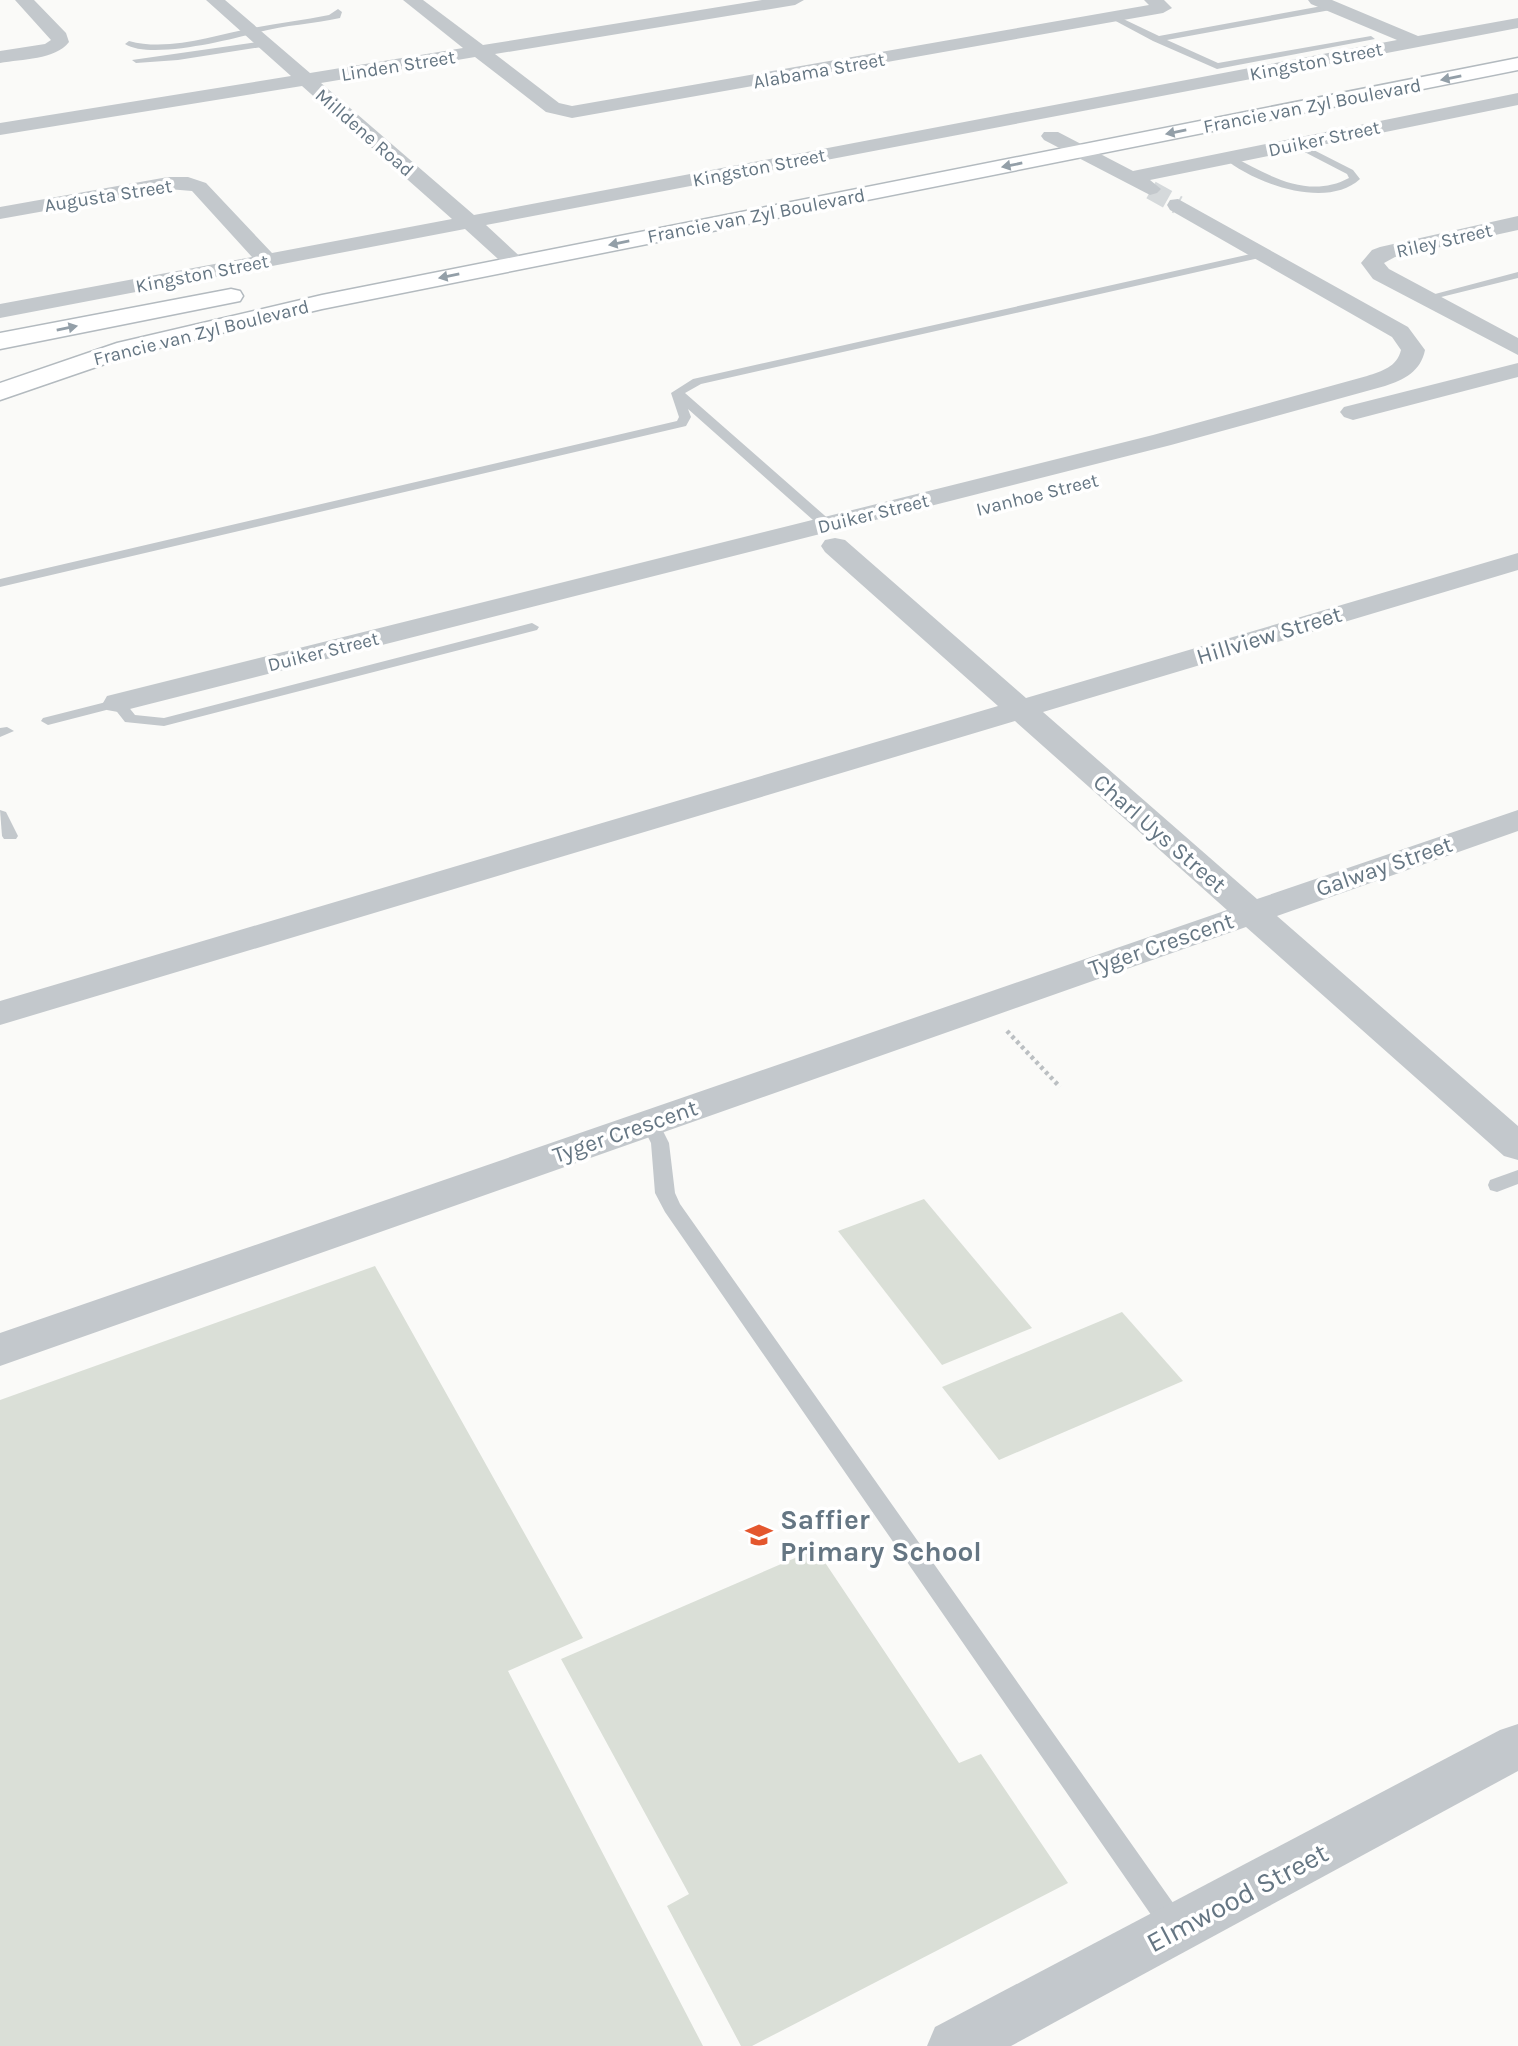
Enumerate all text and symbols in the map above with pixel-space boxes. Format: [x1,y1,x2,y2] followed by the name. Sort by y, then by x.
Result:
[1248,38,1385,86] street label: Kingston Street
[340,46,457,86] street label: Linden Street
[752,49,887,93] street label: Alabama Street
[1440,72,1462,83] one-way arrow
[1201,74,1423,138] street label: Francie van Zyl Boulevard
[311,84,418,181] street label: Milldene Road
[1266,116,1382,162] street label: Duiker Street
[1165,126,1187,137] one-way arrow
[691,144,828,192] street label: Kingston Street
[1001,159,1023,170] one-way arrow
[43,175,174,217] street label: Augusta Street
[645,184,867,248] street label: Francie van Zyl Boulevard
[1394,219,1494,263] street label: Riley Street
[608,237,630,248] one-way arrow
[134,250,271,298] street label: Kingston Street
[438,271,460,282] one-way arrow
[91,296,311,370] street label: Francie van Zyl Boulevard
[56,322,78,333] one-way arrow
[974,469,1101,521] street label: Ivanhoe Street
[815,490,931,538] street label: Duiker Street
[1193,600,1345,670] street label: Hillview Street
[265,628,381,676] street label: Duiker Street
[1088,768,1232,899] street label: Charl Uys Street
[1312,830,1456,902] street label: Galway Street
[1085,907,1237,982] street label: Tyger Crescent
[549,1094,701,1169] street label: Tyger Crescent
[780,1503,982,1568] place label: Saffier Primary School
[744,1520,774,1550] school or university icon: Saffier Primary School
[1141,1836,1334,1959] street label: Elmwood Street

